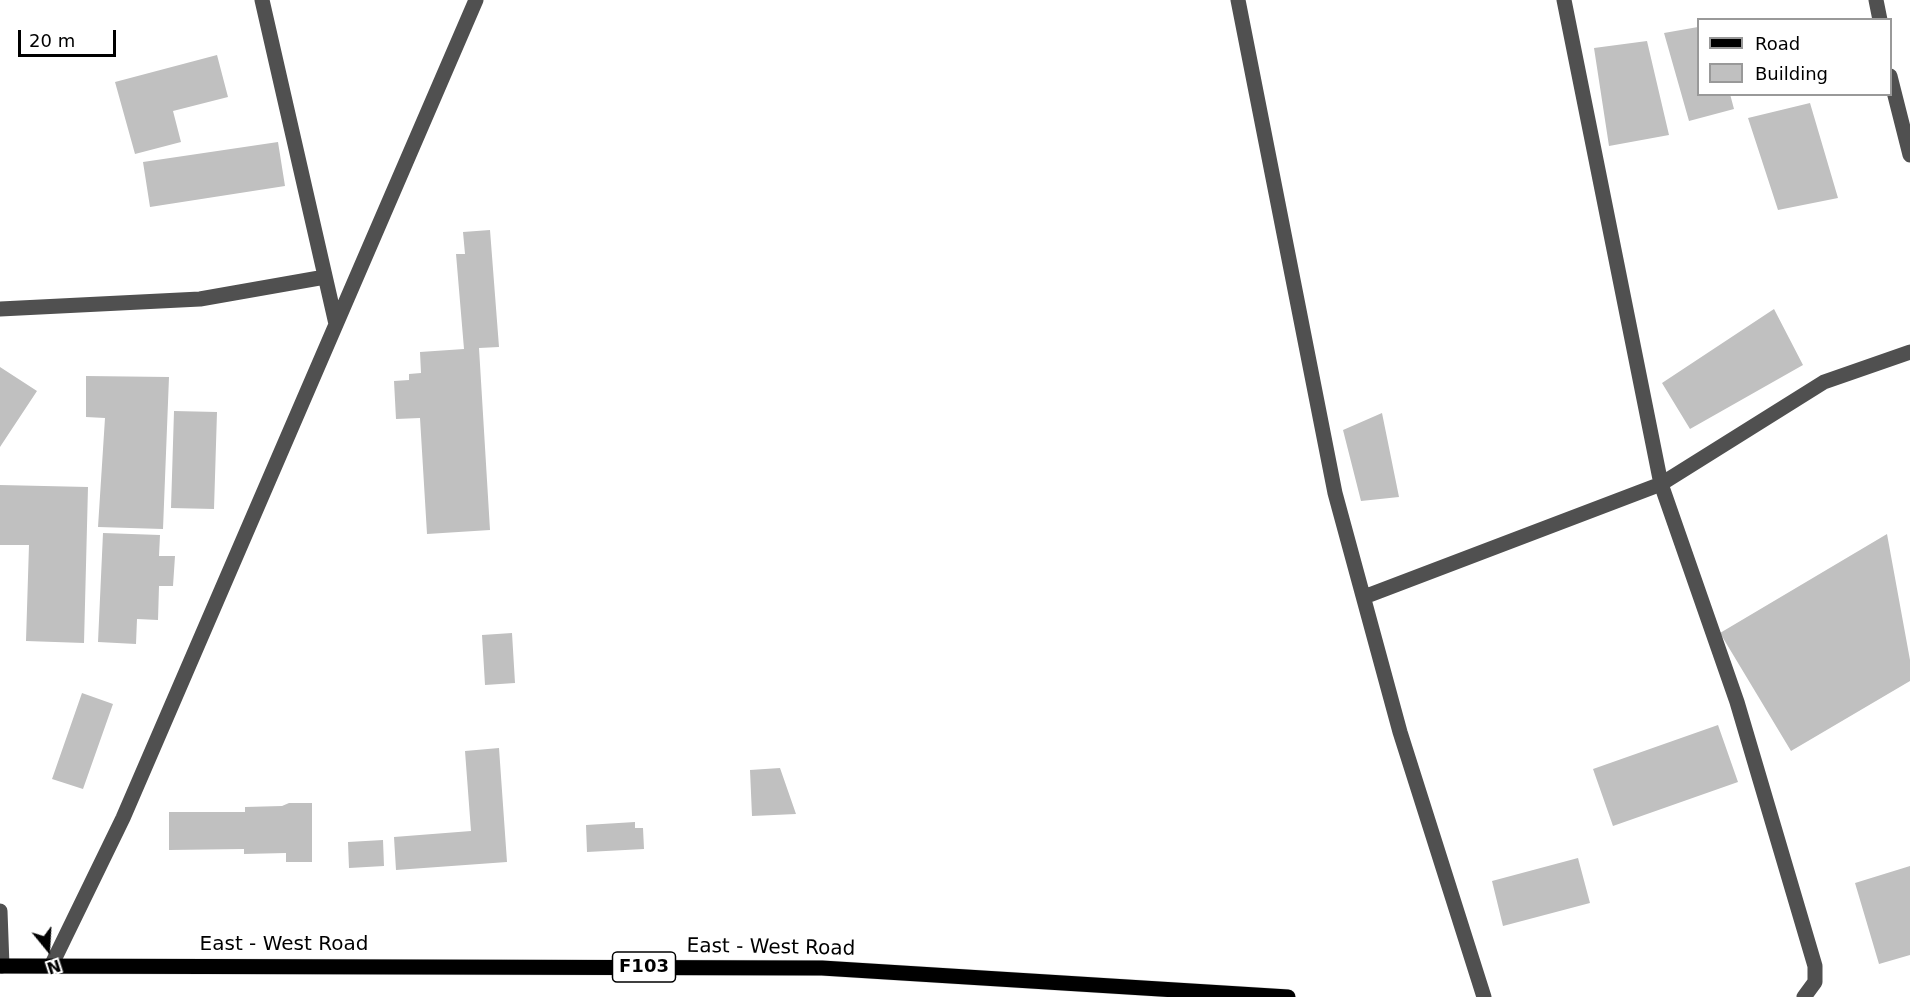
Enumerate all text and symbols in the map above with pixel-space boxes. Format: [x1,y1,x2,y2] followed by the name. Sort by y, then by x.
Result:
[21,18,118,56] scale bar
[1697,18,1892,96] legend
[29,30,75,51] text: 20 m
[1755,33,1800,54] text: Road
[1755,63,1828,84] text: Building
[18,919,78,979] north arrow
[200,933,368,957] street label: East - West Road
[686,935,856,961] street label: East - West Road
[612,952,676,982] road number: F103
[44,955,63,978] text: N

